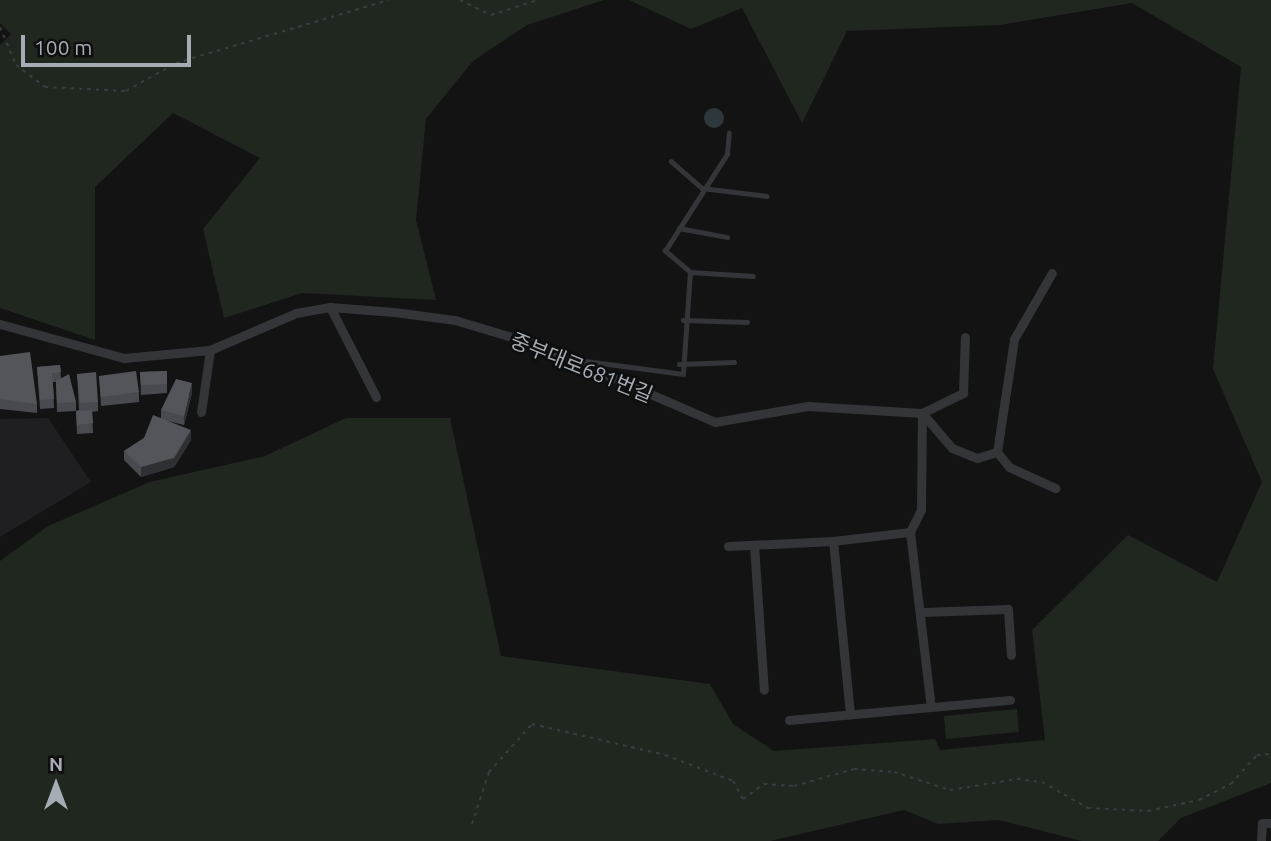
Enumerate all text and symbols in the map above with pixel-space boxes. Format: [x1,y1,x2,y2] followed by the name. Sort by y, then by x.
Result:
[24,21,194,65] scale bar
[34,35,92,59] text: 100 m
[507,327,657,407] street label: 중부대로681번길
[21,750,91,820] north arrow
[49,753,63,775] text: N

